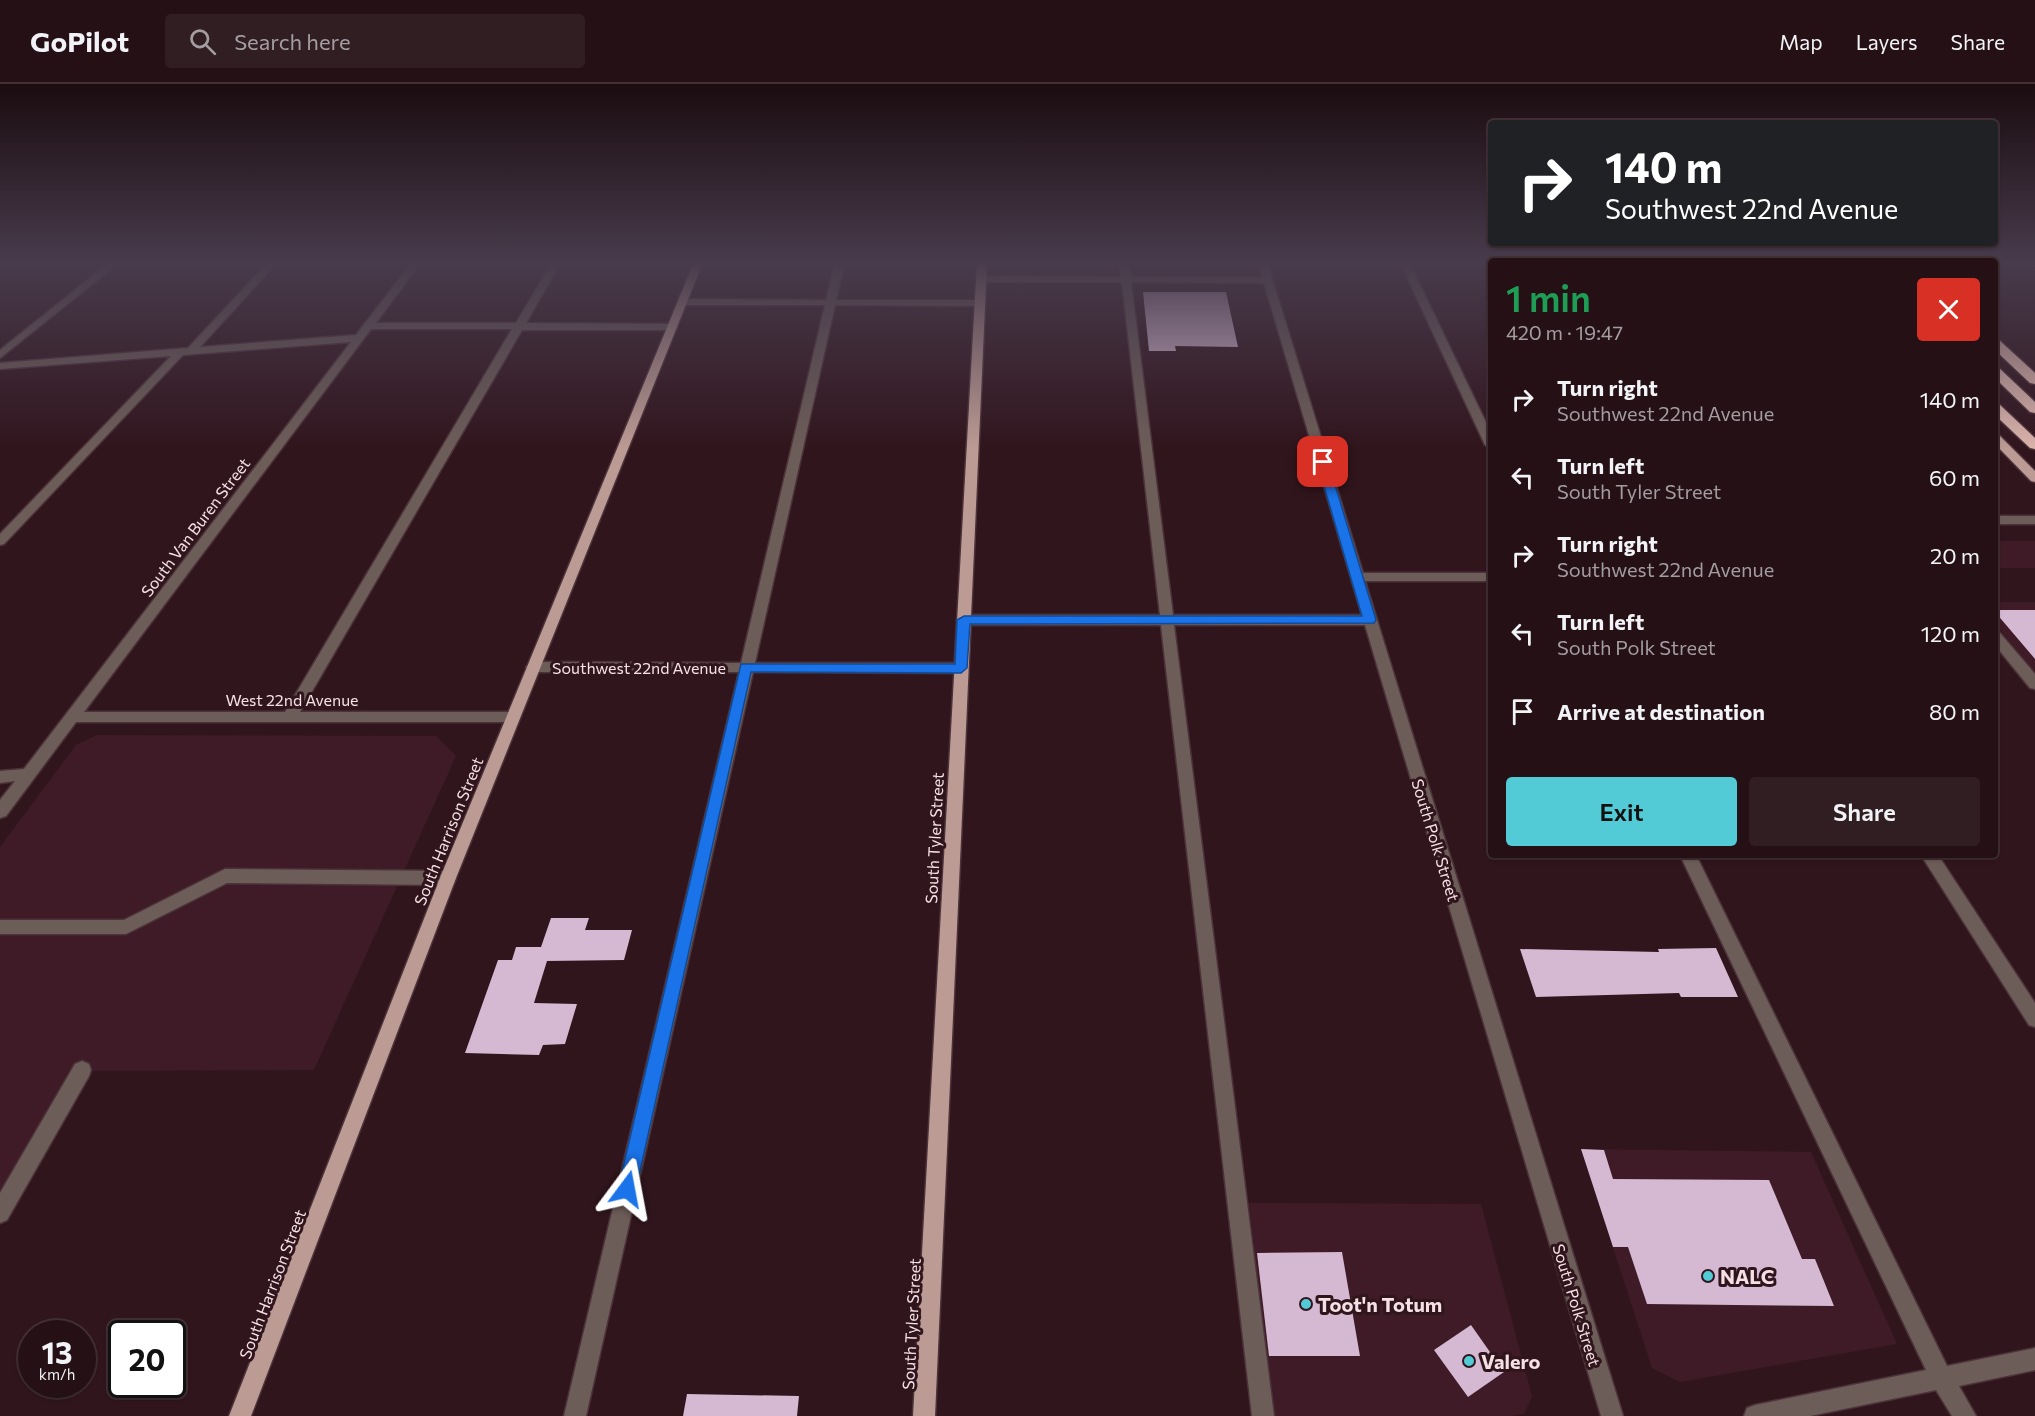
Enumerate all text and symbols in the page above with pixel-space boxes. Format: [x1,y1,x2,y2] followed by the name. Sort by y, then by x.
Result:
[165,14,585,68] search box
[30,24,129,58] text: GoPilot
[186,25,219,58] icon: search
[234,28,351,55] text: Search here
[1779,29,1823,54] text: Map
[1856,29,1918,54] text: Layers
[1951,29,2005,54] text: Share
[1605,140,1722,192] text: 140 m
[1506,144,1584,222] icon: right
[1605,192,1898,225] text: Southwest 22nd Avenue
[1506,275,1591,319] text: 1 min
[1917,278,1980,341] button: close
[1506,320,1623,344] text: 420 m · 19:47
[1557,374,1658,401] text: Turn right
[1506,383,1539,416] icon: right
[1920,386,1980,413] text: 140 m
[1557,401,1774,425] text: Southwest 22nd Avenue
[1297,436,1348,487] pin
[1306,445,1339,478] icon: arrive
[1557,452,1644,479] text: Turn left
[137,454,254,600] street label: South Van Buren Street
[1506,461,1539,494] icon: left
[1929,464,1980,491] text: 60 m
[1557,479,1721,503] text: South Tyler Street
[1557,530,1658,557] text: Turn right
[1506,539,1539,572] icon: right
[1930,542,1980,569] text: 20 m
[1557,557,1774,581] text: Southwest 22nd Avenue
[1557,608,1644,635] text: Turn left
[1506,617,1539,650] icon: left
[1921,620,1980,647] text: 120 m
[1557,635,1716,659] text: South Polk Street
[552,658,726,677] street label: Southwest 22nd Avenue
[225,690,359,709] street label: West 22nd Avenue
[1506,695,1539,728] icon: arrive
[1557,698,1765,725] text: Arrive at destination
[1929,698,1980,725] text: 80 m
[410,754,487,908] street label: South Harrison Street
[921,771,947,904] street label: South Tyler Street
[1408,776,1464,904] street label: South Polk Street
[1506,777,1737,846] button: Exit
[1749,777,1980,846] button: Share
[595,1157,659,1221] position arrow
[235,1206,309,1361] street label: South Harrison Street
[1549,1241,1605,1369] street label: South Polk Street
[898,1257,924,1390] street label: South Tyler Street
[1720,1264,1774,1288] place label: NALC
[1701,1269,1715,1283] marker: NALC
[1318,1292,1442,1316] place label: Toot'n Totum
[1299,1297,1313,1311] marker: Toot'n Totum
[108,1320,186,1398] speed limit sign: 20
[41,1333,73,1370] text: 13
[1481,1349,1541,1373] place label: Valero
[1462,1354,1476,1368] marker: Valero
[39,1365,75,1383] text: km/h

